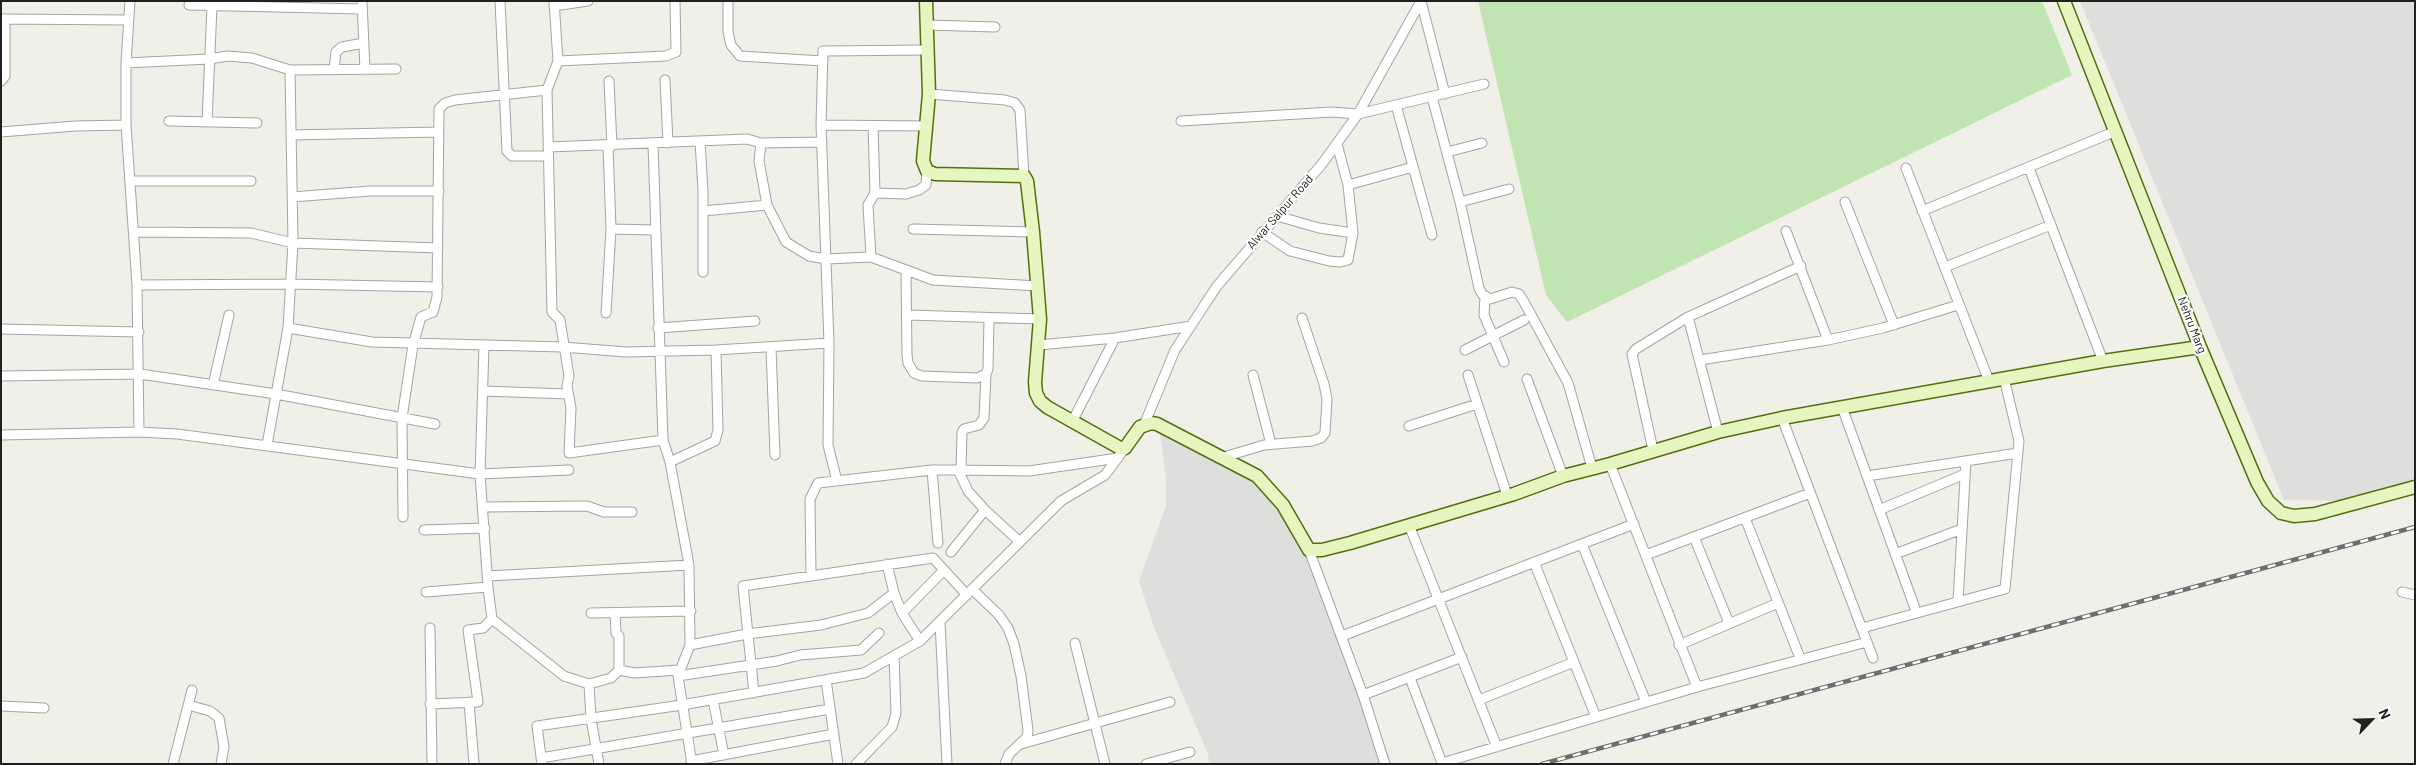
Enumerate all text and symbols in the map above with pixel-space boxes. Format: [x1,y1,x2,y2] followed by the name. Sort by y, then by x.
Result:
[1244,172,1316,252] street label: Alwar Salpur Road
[2175,295,2209,355] street label: Nehru Marg
[2346,695,2396,745] north arrow
[2376,706,2395,721] text: N

